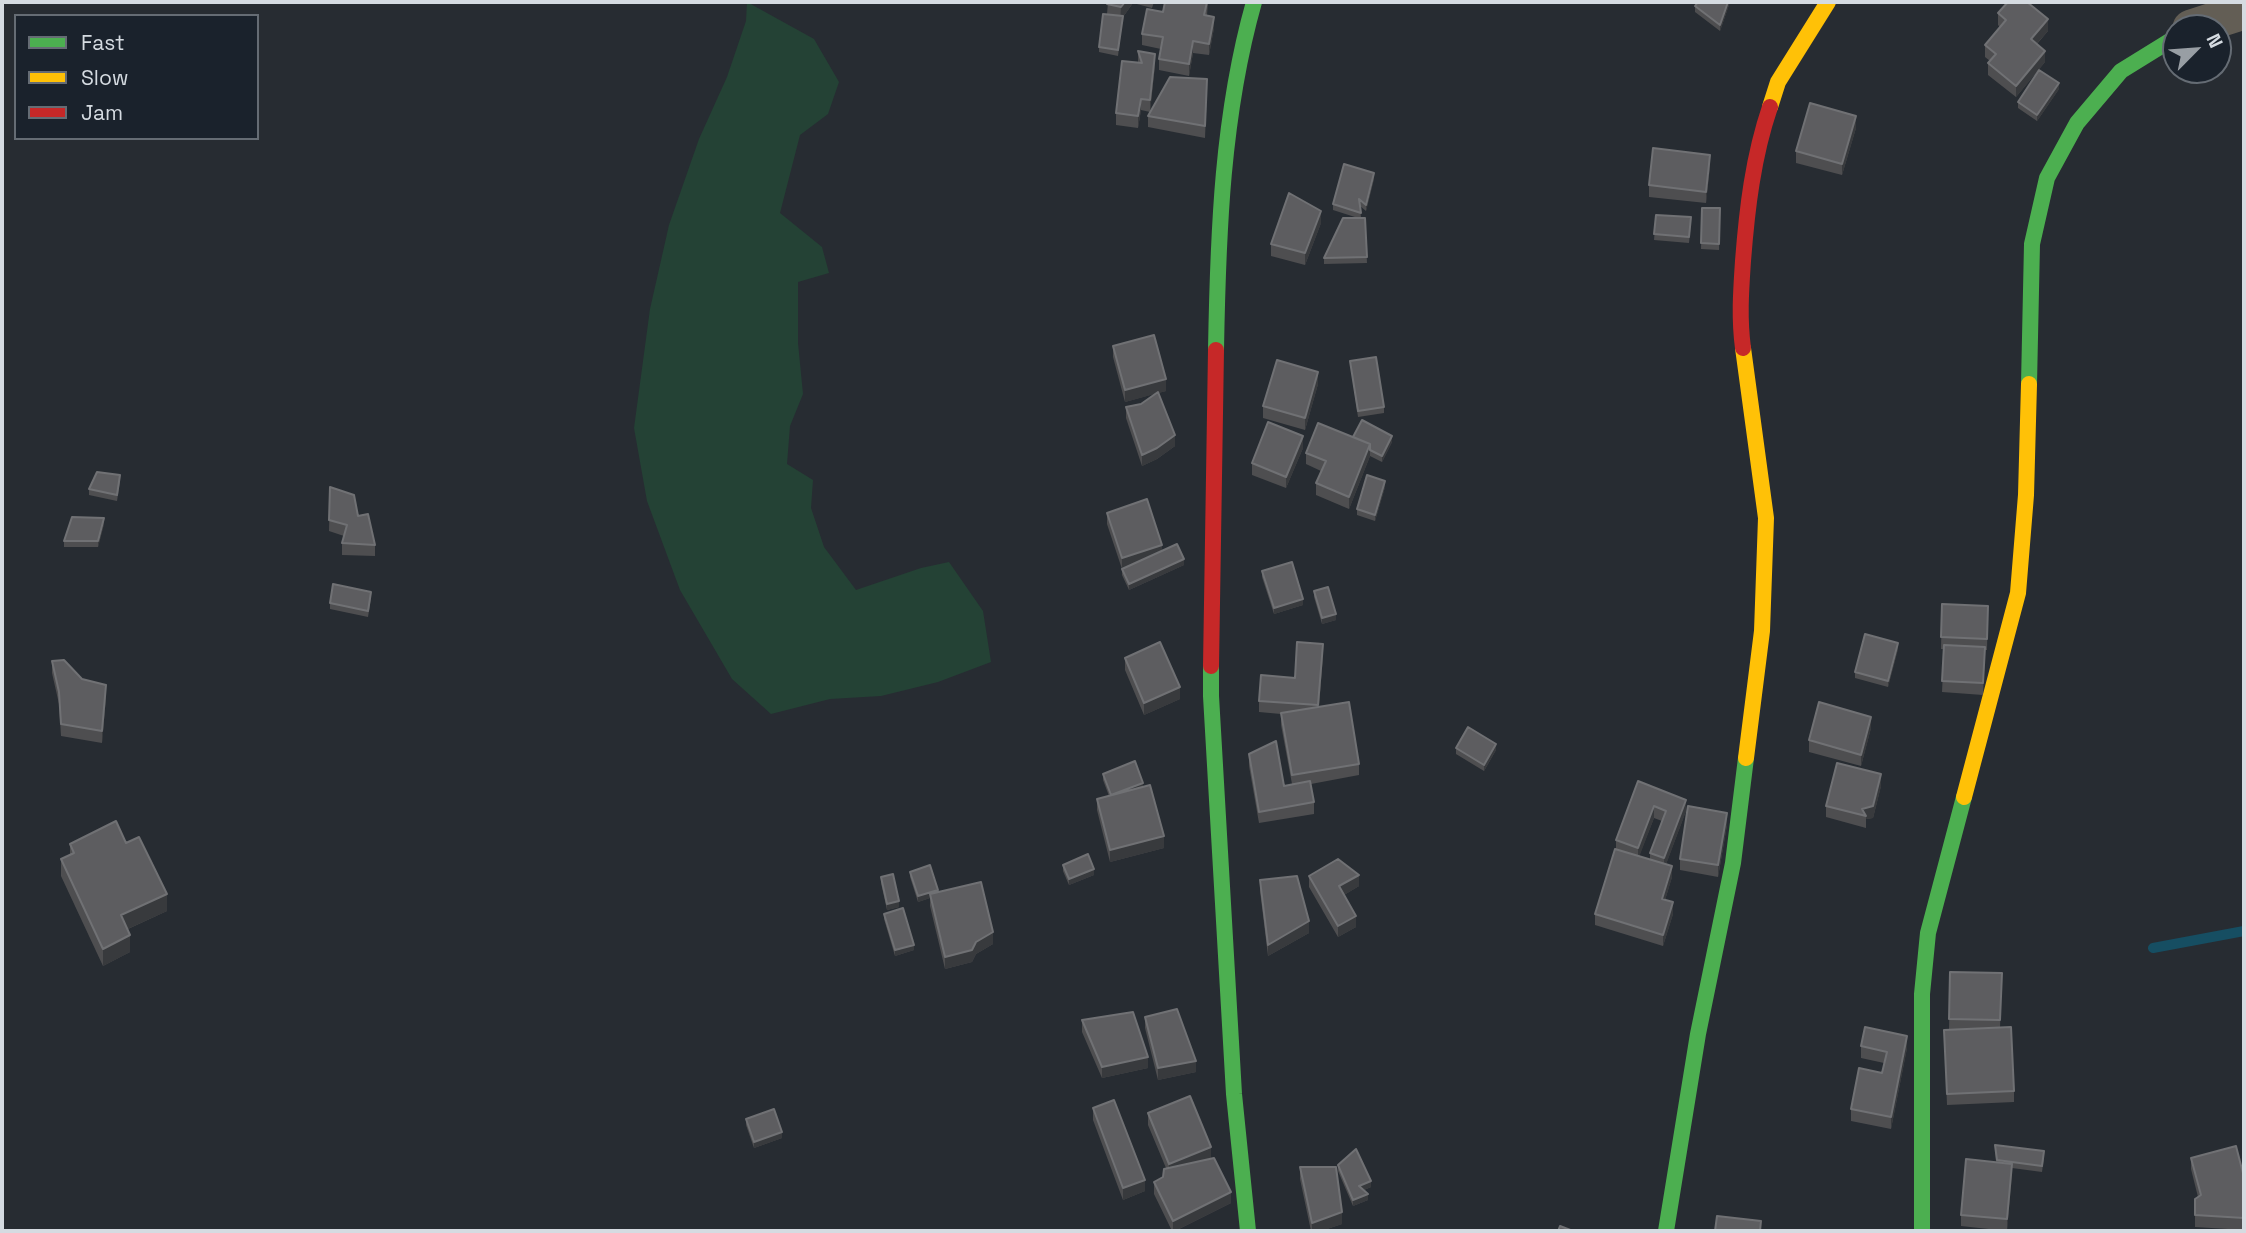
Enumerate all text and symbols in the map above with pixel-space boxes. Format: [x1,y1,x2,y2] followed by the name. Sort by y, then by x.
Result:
[14,14,259,140] legend
[2162,14,2232,84] north arrow
[81,29,125,56] text: Fast
[2201,30,2229,52] text: N
[81,64,129,91] text: Slow
[81,99,123,126] text: Jam

